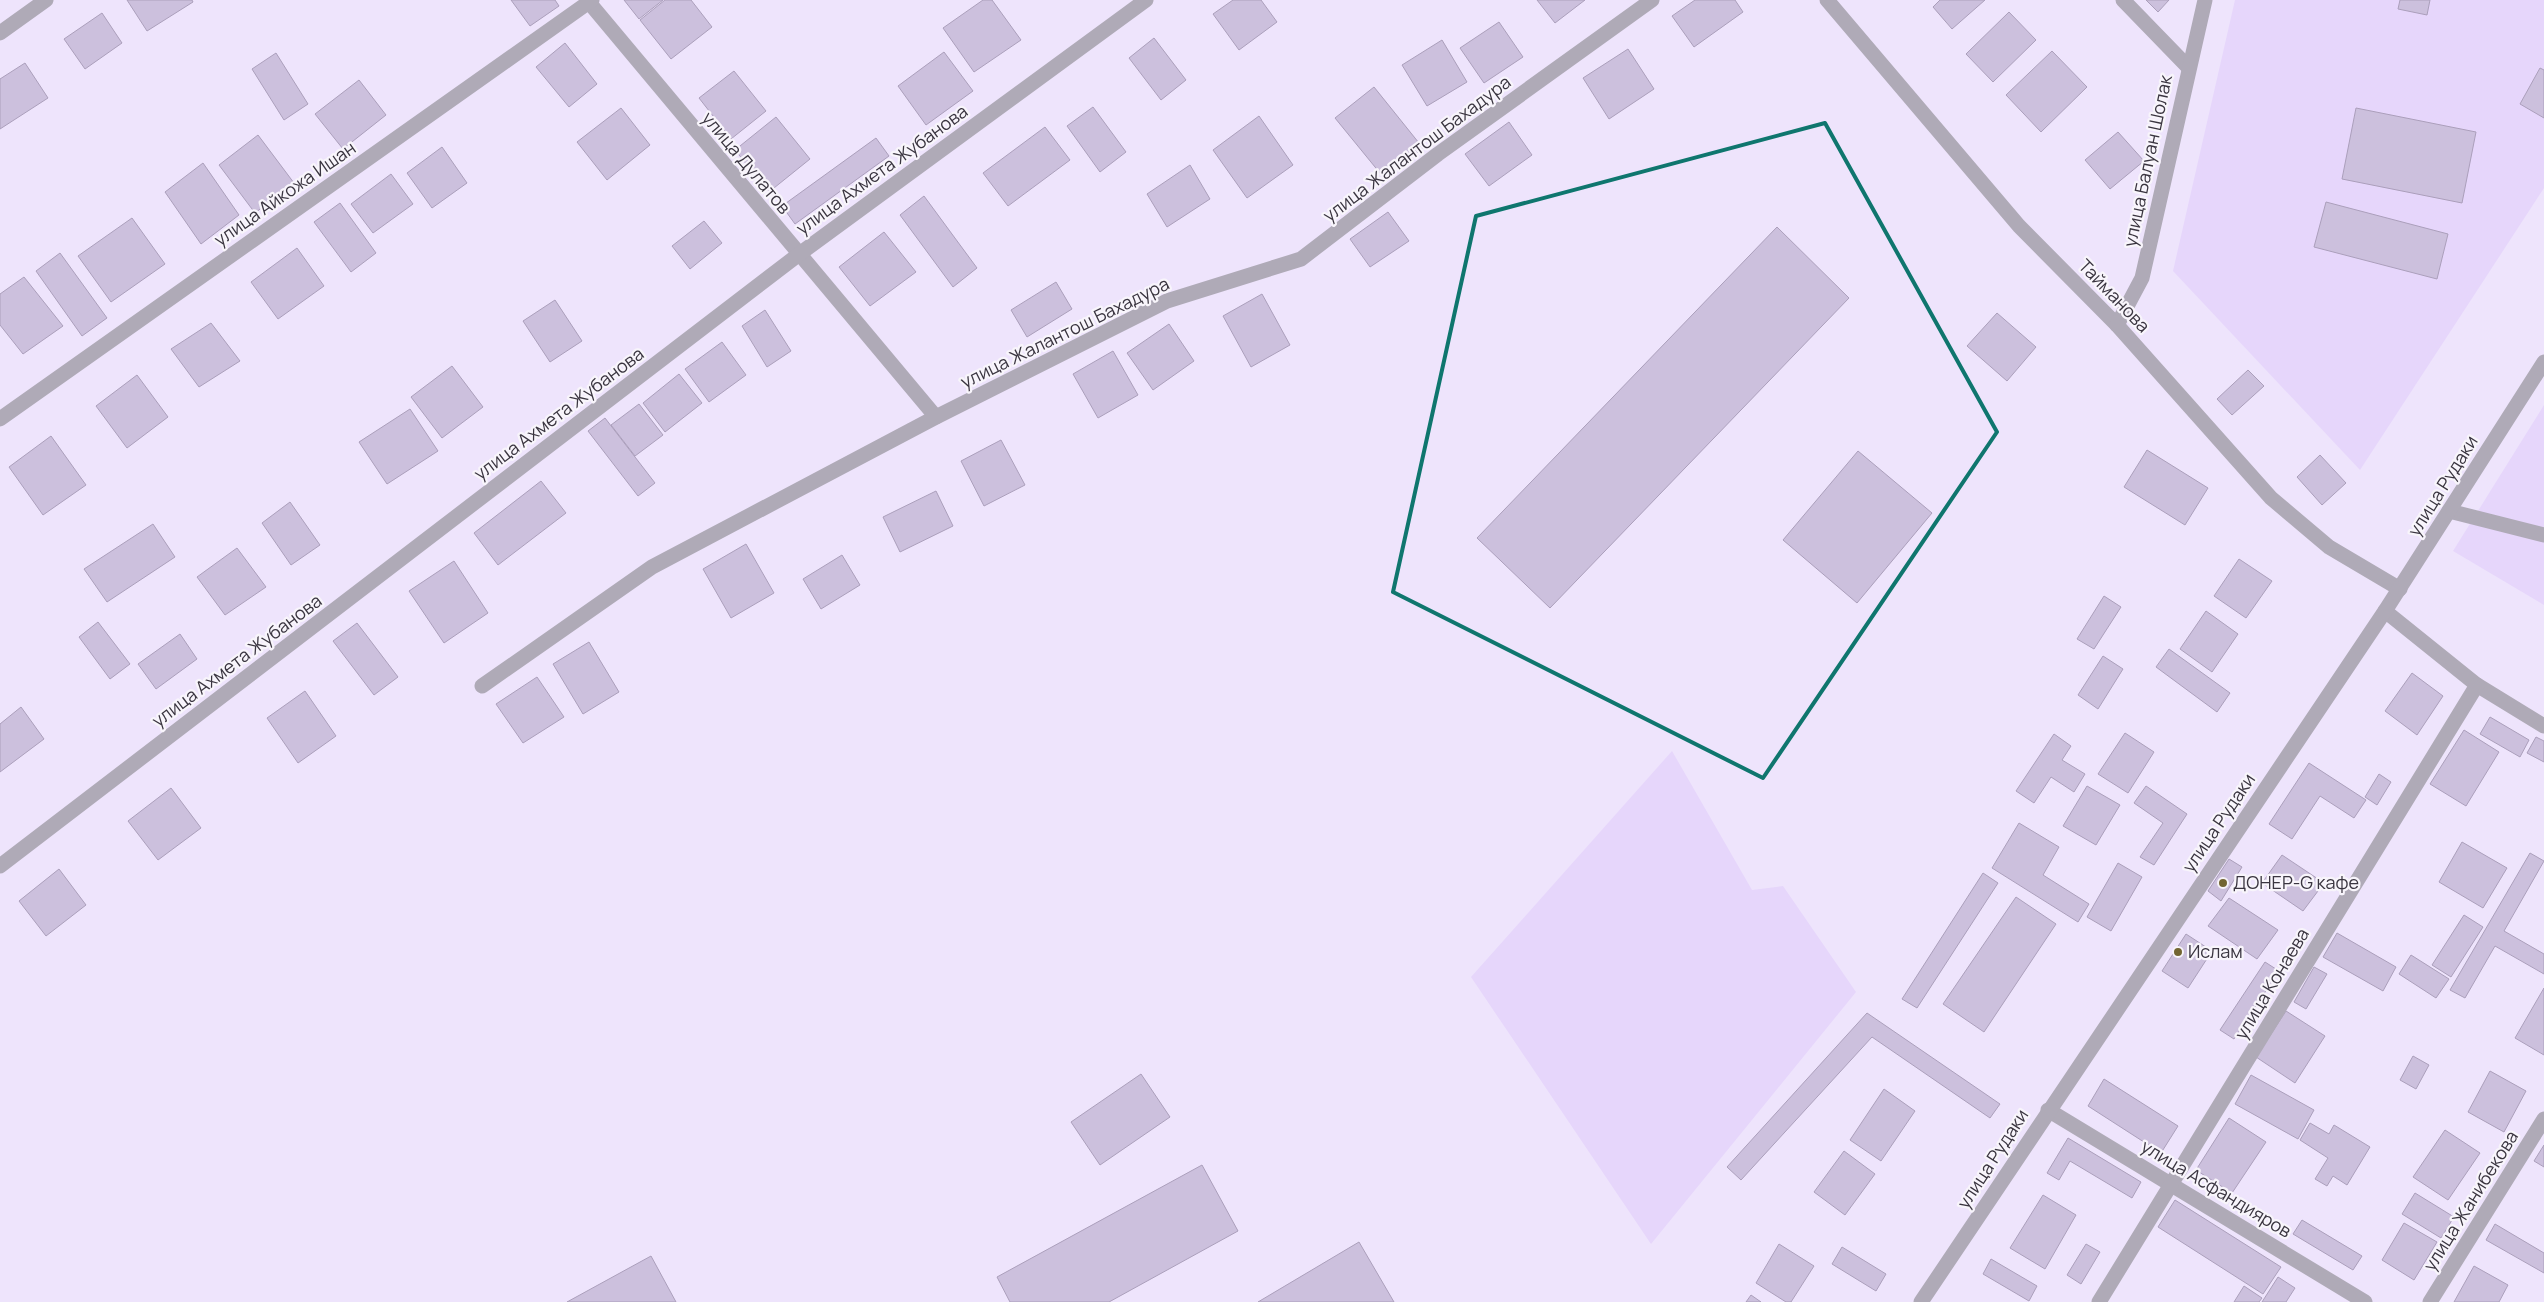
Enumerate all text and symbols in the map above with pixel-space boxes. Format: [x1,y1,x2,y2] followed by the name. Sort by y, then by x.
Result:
[1318,70,1515,227] street label: улица Жалантош Бахадура
[2117,72,2177,249] street label: улица Балуан Шолак
[791,99,972,240] street label: улица Ахмета Жубанова
[697,106,797,219] street label: улица Дулатов
[209,135,360,251] street label: улица Айкожа Ишан
[2074,253,2156,337] street label: Тайманова
[956,271,1173,393] street label: улица Жалантош Бахадура
[469,341,648,485] street label: улица Ахмета Жубанова
[2402,431,2483,540] street label: улица Рудаки
[147,588,326,732] street label: улица Ахмета Жубанова
[2176,768,2260,877] street label: улица Рудаки
[2233,870,2359,894] place label: ДОНЕР-G кафе
[2217,877,2229,889] marker: ДОНЕР-G кафе
[2228,923,2314,1044] street label: улица Конаева
[2188,939,2243,963] place label: Ислам
[2172,946,2184,958] marker: Ислам
[1951,1104,2033,1213] street label: улица Рудаки
[2417,1126,2523,1275] street label: улица Жанибекова
[2137,1134,2296,1243] street label: улица Асфандияров

